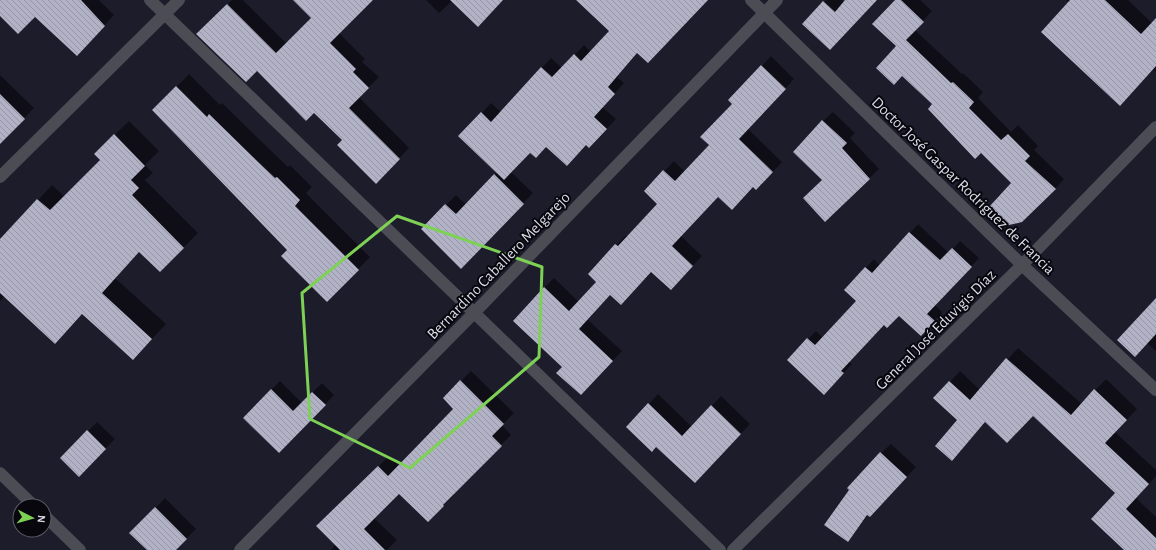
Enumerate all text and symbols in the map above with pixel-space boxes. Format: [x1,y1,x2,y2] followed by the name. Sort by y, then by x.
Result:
[869,94,1058,278] street label: Doctor José Gaspar Rodriguez de Francia
[424,189,574,343] street label: Bernardino Caballero Melgarejo
[873,266,999,393] street label: General José Eduvigis Díaz
[12,498,52,538] north arrow
[36,515,47,523] text: N

